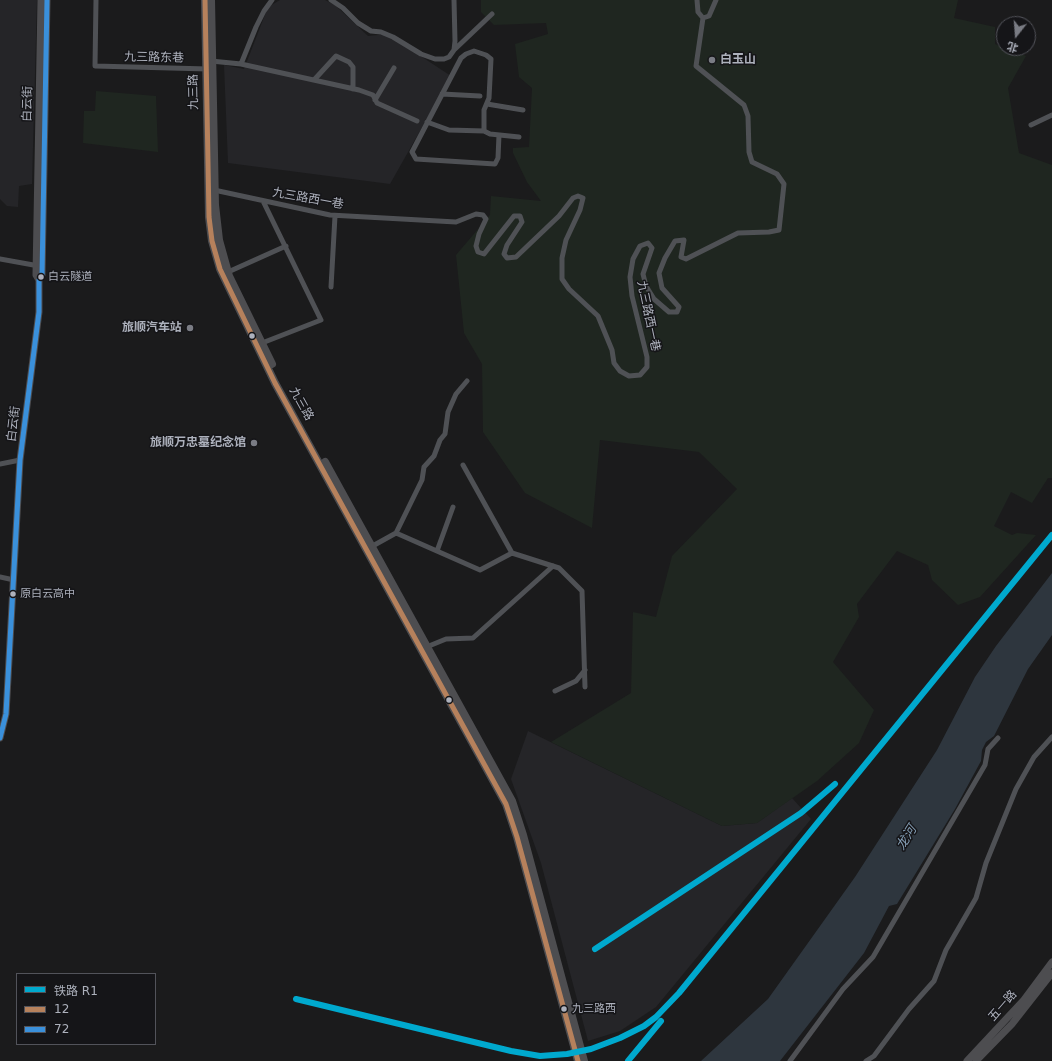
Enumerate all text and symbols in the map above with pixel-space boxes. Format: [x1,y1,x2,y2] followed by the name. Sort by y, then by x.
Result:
[996,16,1036,56] north arrow
[1005,39,1020,55] text: 北
[124,50,184,66] street label: 九三路东巷
[720,53,756,67] place label: 白玉山
[707,55,717,65] marker: 白玉山
[186,74,202,110] street label: 九三路
[20,86,36,122] street label: 白云街
[271,186,345,212] street label: 九三路西一巷
[48,270,92,284] place label: 白云隧道
[36,272,46,282] marker: 白云隧道
[633,279,663,353] street label: 九三路西一巷
[122,321,182,335] place label: 旅顺汽车站
[185,323,195,333] marker: 旅顺汽车站
[247,331,257,341] unlabelled marker
[286,385,316,423] street label: 九三路
[5,405,23,443] street label: 白云街
[150,436,246,450] place label: 旅顺万忠墓纪念馆
[249,438,259,448] marker: 旅顺万忠墓纪念馆
[20,587,75,601] place label: 原白云高中
[8,589,18,599] marker: 原白云高中
[444,695,454,705] unlabelled marker
[893,823,921,853] water label: 龙河
[16,973,156,1045] legend
[54,984,98,998] text: 铁路 R1
[986,988,1020,1024] street label: 五一路
[54,1002,69,1016] text: 12
[572,1002,616,1016] place label: 九三路西
[559,1004,569,1014] marker: 九三路西
[54,1022,69,1036] text: 72

